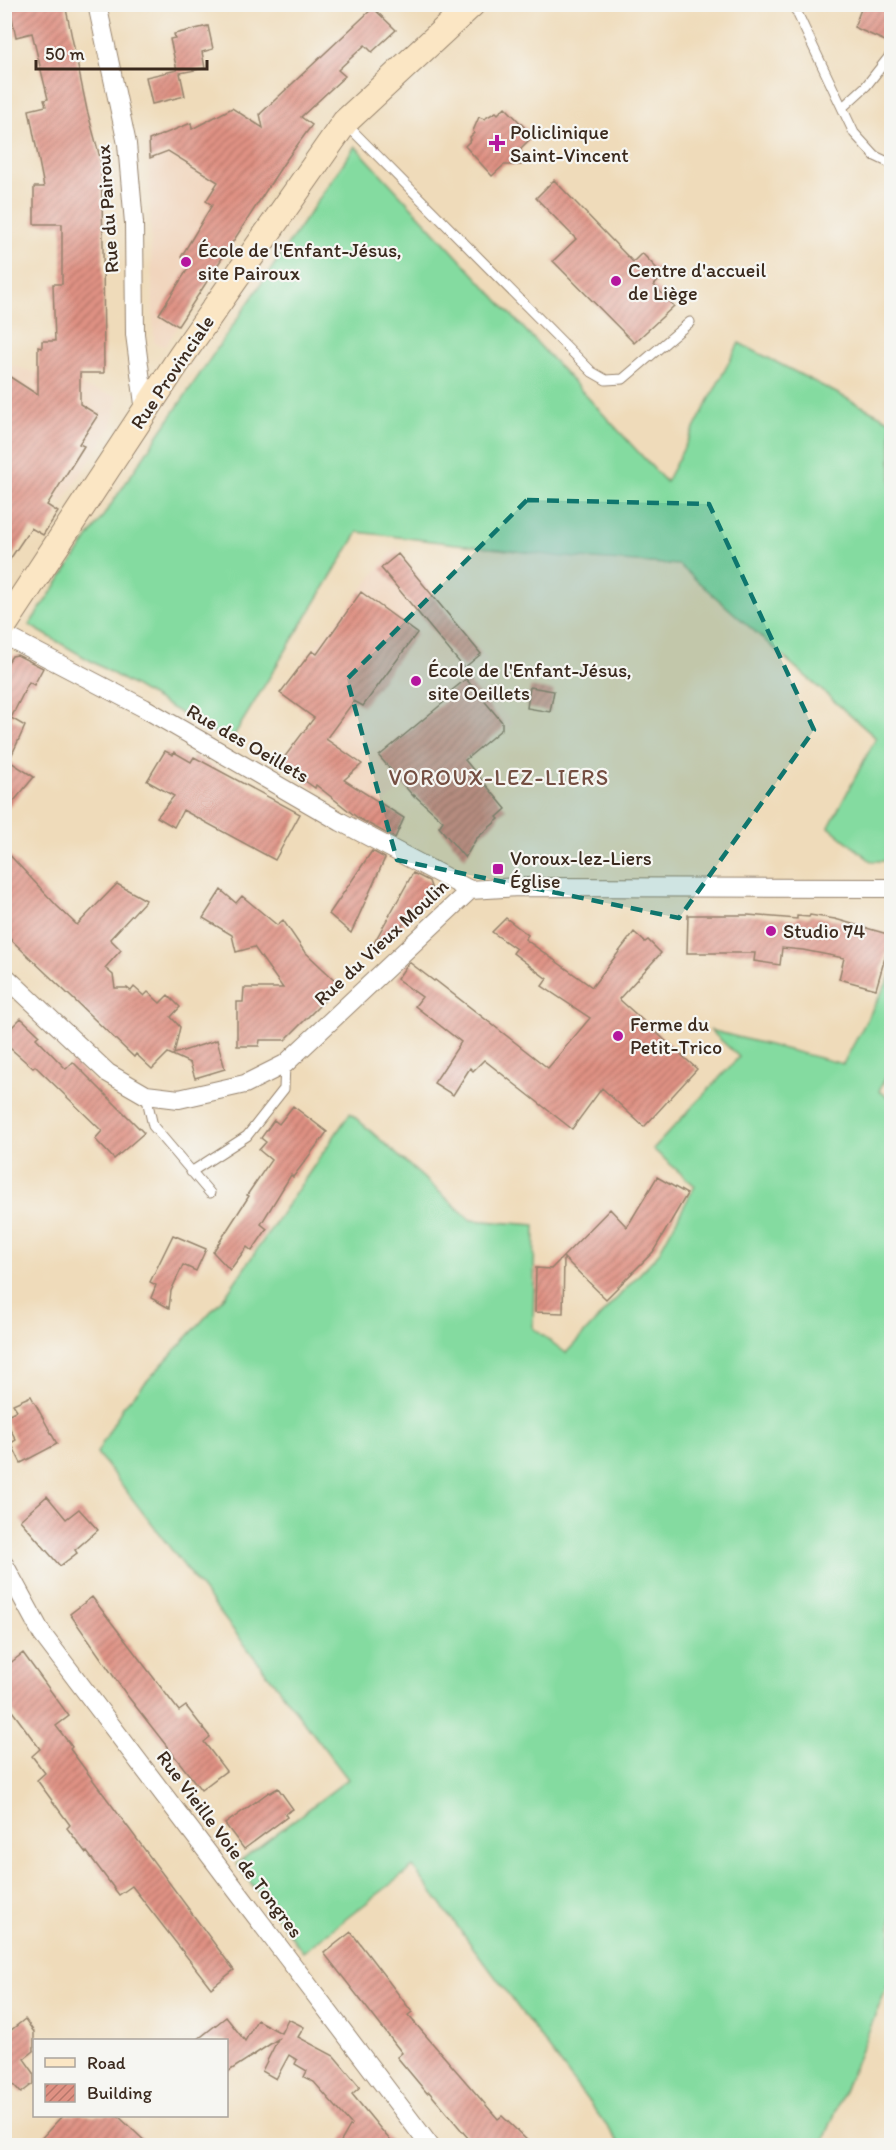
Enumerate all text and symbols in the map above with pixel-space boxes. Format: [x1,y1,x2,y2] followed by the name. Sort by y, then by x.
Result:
[36,33,207,71] scale bar
[45,43,85,65] text: 50 m
[510,120,629,167] place label: Policlinique Saint-Vincent
[488,134,506,152] marker: Policlinique Saint-Vincent
[91,144,123,274] street label: Rue du Pairoux
[198,238,402,285] place label: École de l'Enfant-Jésus, site Pairoux
[179,255,193,269] marker: École de l'Enfant-Jésus, site Pairoux
[628,258,766,305] place label: Centre d'accueil de Liège
[609,274,623,288] marker: Centre d'accueil de Liège
[125,310,219,434] street label: Rue Provinciale
[428,658,632,705] place label: École de l'Enfant-Jésus, site Oeillets
[409,674,423,688] marker: École de l'Enfant-Jésus, site Oeillets
[182,698,314,788] street label: Rue des Oeillets
[388,764,610,791] district label: VOROUX-LEZ-LIERS
[510,846,652,893] place label: Voroux-lez-Liers Église
[491,862,505,876] marker: Voroux-lez-Liers Église
[309,874,453,1010] street label: Rue du Vieux Moulin
[783,919,865,943] place label: Studio 74
[764,924,778,938] marker: Studio 74
[630,1012,722,1059] place label: Ferme du Petit-Trico
[611,1029,625,1043] marker: Ferme du Petit-Trico
[152,1746,308,1942] street label: Rue Vieille Voie de Tongres
[33,2039,228,2117] legend
[87,2052,126,2074] text: Road
[87,2082,153,2104] text: Building

